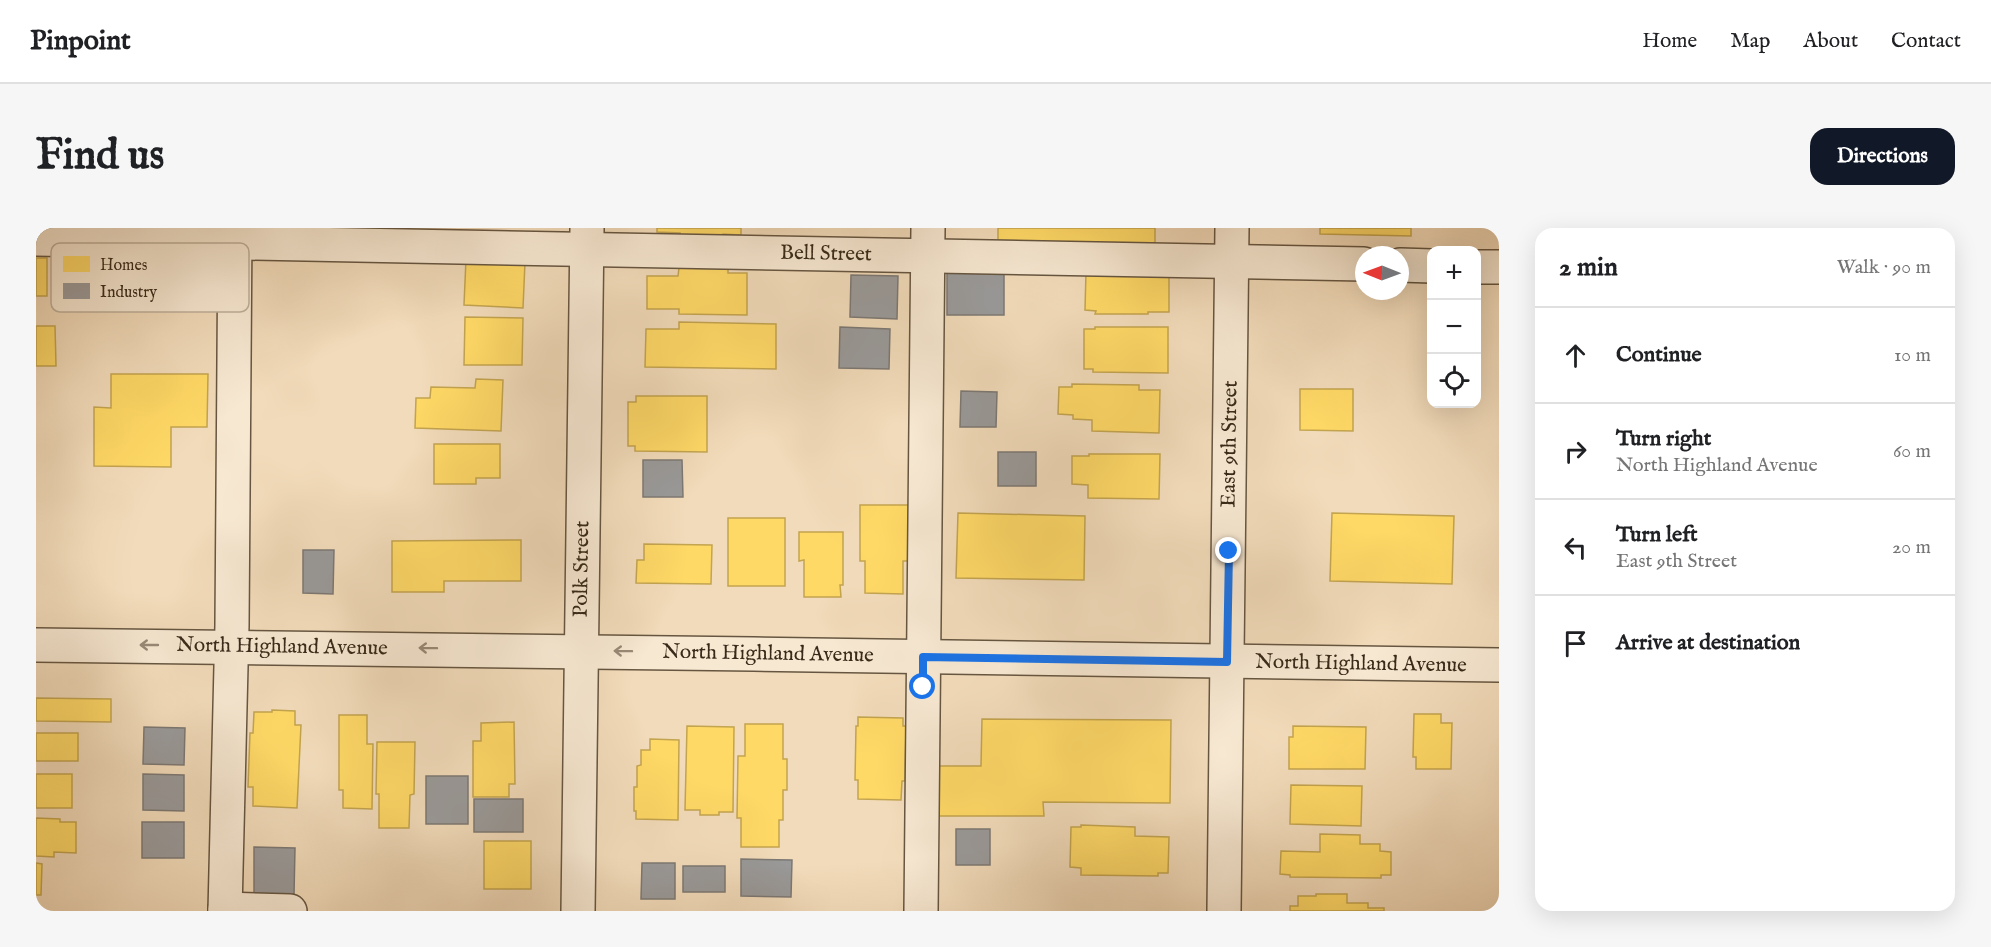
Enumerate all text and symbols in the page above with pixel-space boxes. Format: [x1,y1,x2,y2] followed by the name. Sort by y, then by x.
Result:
[30,24,131,59] text: Pinpoint
[1642,28,1697,55] text: Home
[1730,28,1770,55] text: Map
[1803,28,1858,55] text: About
[1891,28,1961,55] text: Contact
[1810,128,1955,185] button: Directions
[36,130,164,183] text: Find us
[780,240,872,268] street label: Bell Street
[51,243,249,312] legend
[1355,246,1409,300] north arrow
[1427,246,1481,408] map controls
[1427,246,1481,300] button: +
[1559,251,1618,284] text: 2 min
[1837,255,1931,280] text: Walk · 90 m
[100,256,148,276] text: Homes
[100,283,157,303] text: Industry
[1427,300,1481,354] button: −
[1559,339,1592,372] icon: ahead
[1616,341,1702,369] text: Continue
[1894,343,1931,368] text: 10 m
[1427,354,1481,408] button: locate
[1215,380,1245,508] street label: East 9th Street
[1616,425,1711,453] text: Turn right
[1559,435,1592,468] icon: right
[1893,439,1931,464] text: 60 m
[1616,453,1818,478] text: North Highland Avenue
[568,520,596,618] street label: Polk Street
[1616,521,1698,549] text: Turn left
[1559,531,1592,564] icon: left
[1892,535,1931,560] text: 20 m
[1215,537,1241,563] route end
[1616,549,1737,574] text: East 9th Street
[1559,627,1592,660] icon: arrive
[1616,629,1800,657] text: Arrive at destination
[176,632,388,662] street label: North Highland Avenue
[662,639,874,669] street label: North Highland Avenue
[139,640,159,651] one-way arrow
[418,643,438,654] one-way arrow
[613,645,633,657] one-way arrow
[1255,649,1467,679] street label: North Highland Avenue
[909,673,935,699] route start

